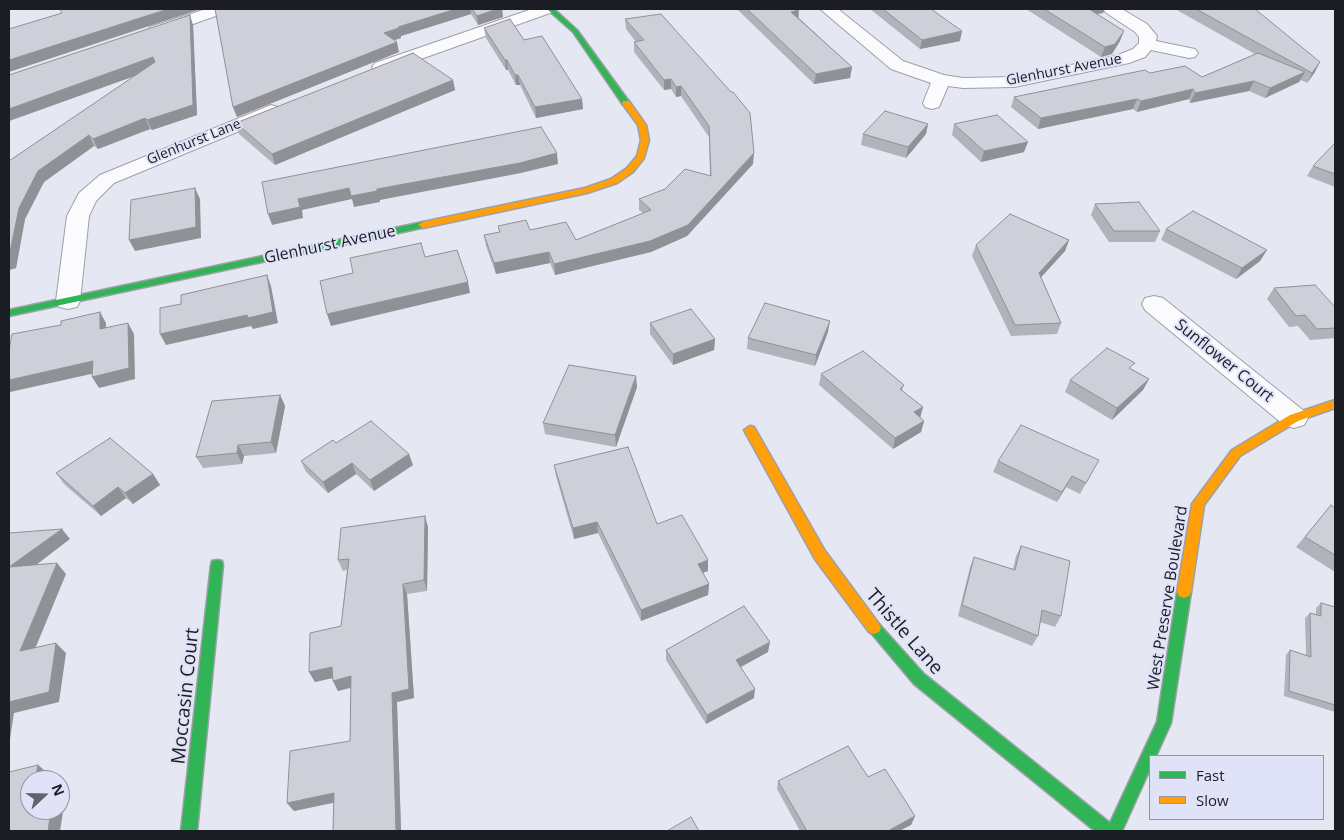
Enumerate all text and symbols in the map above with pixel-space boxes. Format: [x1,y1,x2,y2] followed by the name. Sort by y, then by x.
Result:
[1005,51,1123,89] street label: Glenhurst Avenue
[145,116,243,168] street label: Glenhurst Lane
[263,222,397,268] street label: Glenhurst Avenue
[1171,315,1277,407] street label: Sunflower Court
[1144,504,1192,692] street label: West Preserve Boulevard
[861,585,947,679] street label: Thistle Lane
[167,627,205,765] street label: Moccasin Court
[1149,755,1324,820] legend
[1196,765,1225,785] text: Fast
[20,770,70,820] north arrow
[48,781,69,799] text: N
[1196,790,1229,810] text: Slow

